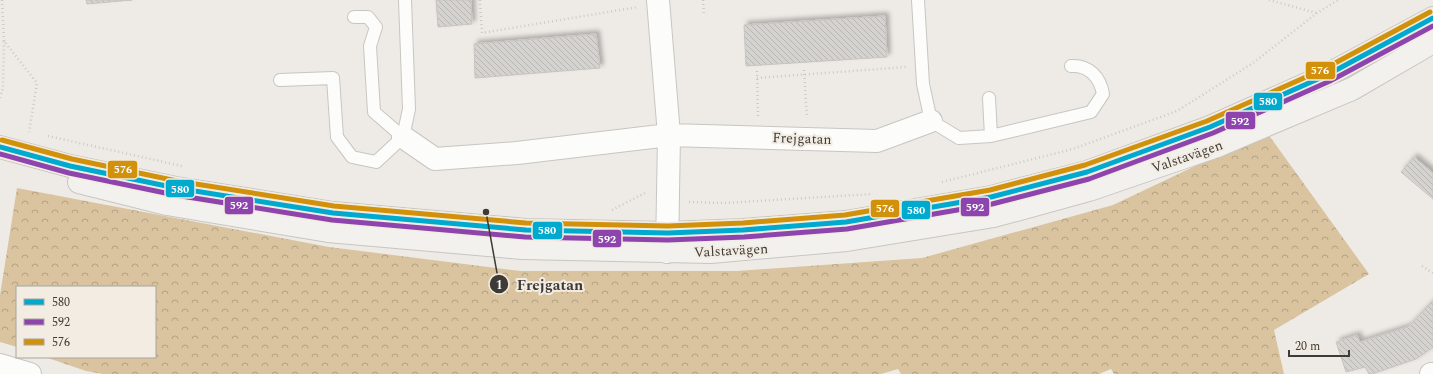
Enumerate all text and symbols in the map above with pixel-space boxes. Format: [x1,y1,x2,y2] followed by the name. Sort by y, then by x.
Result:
[1305,61,1336,80] line badge: 576
[1311,62,1329,79] text: 576
[1253,92,1283,111] line badge: 580
[1259,93,1277,110] text: 580
[1225,111,1256,130] line badge: 592
[1231,113,1249,130] text: 592
[772,127,832,150] street label: Frejgatan
[1149,134,1226,178] street label: Valstavägen
[107,160,138,179] line badge: 576
[114,161,132,178] text: 576
[165,179,195,198] line badge: 580
[171,181,189,198] text: 580
[224,196,254,215] line badge: 592
[230,197,248,214] text: 592
[960,197,990,217] line badge: 592
[870,199,900,218] line badge: 576
[966,199,984,216] text: 592
[876,200,894,217] text: 576
[901,200,931,220] line badge: 580
[907,202,925,219] text: 580
[532,221,563,240] line badge: 580
[538,222,556,239] text: 580
[592,229,622,248] line badge: 592
[598,231,616,248] text: 592
[693,238,769,263] street label: Valstavägen
[489,271,592,298] callout: Frejgatan
[517,274,583,297] text: Frejgatan
[496,276,502,295] text: 1
[16,286,156,358] legend
[52,293,70,312] text: 580
[52,313,70,332] text: 592
[1289,332,1349,358] scale bar
[52,333,70,352] text: 576
[1295,337,1320,356] text: 20 m

